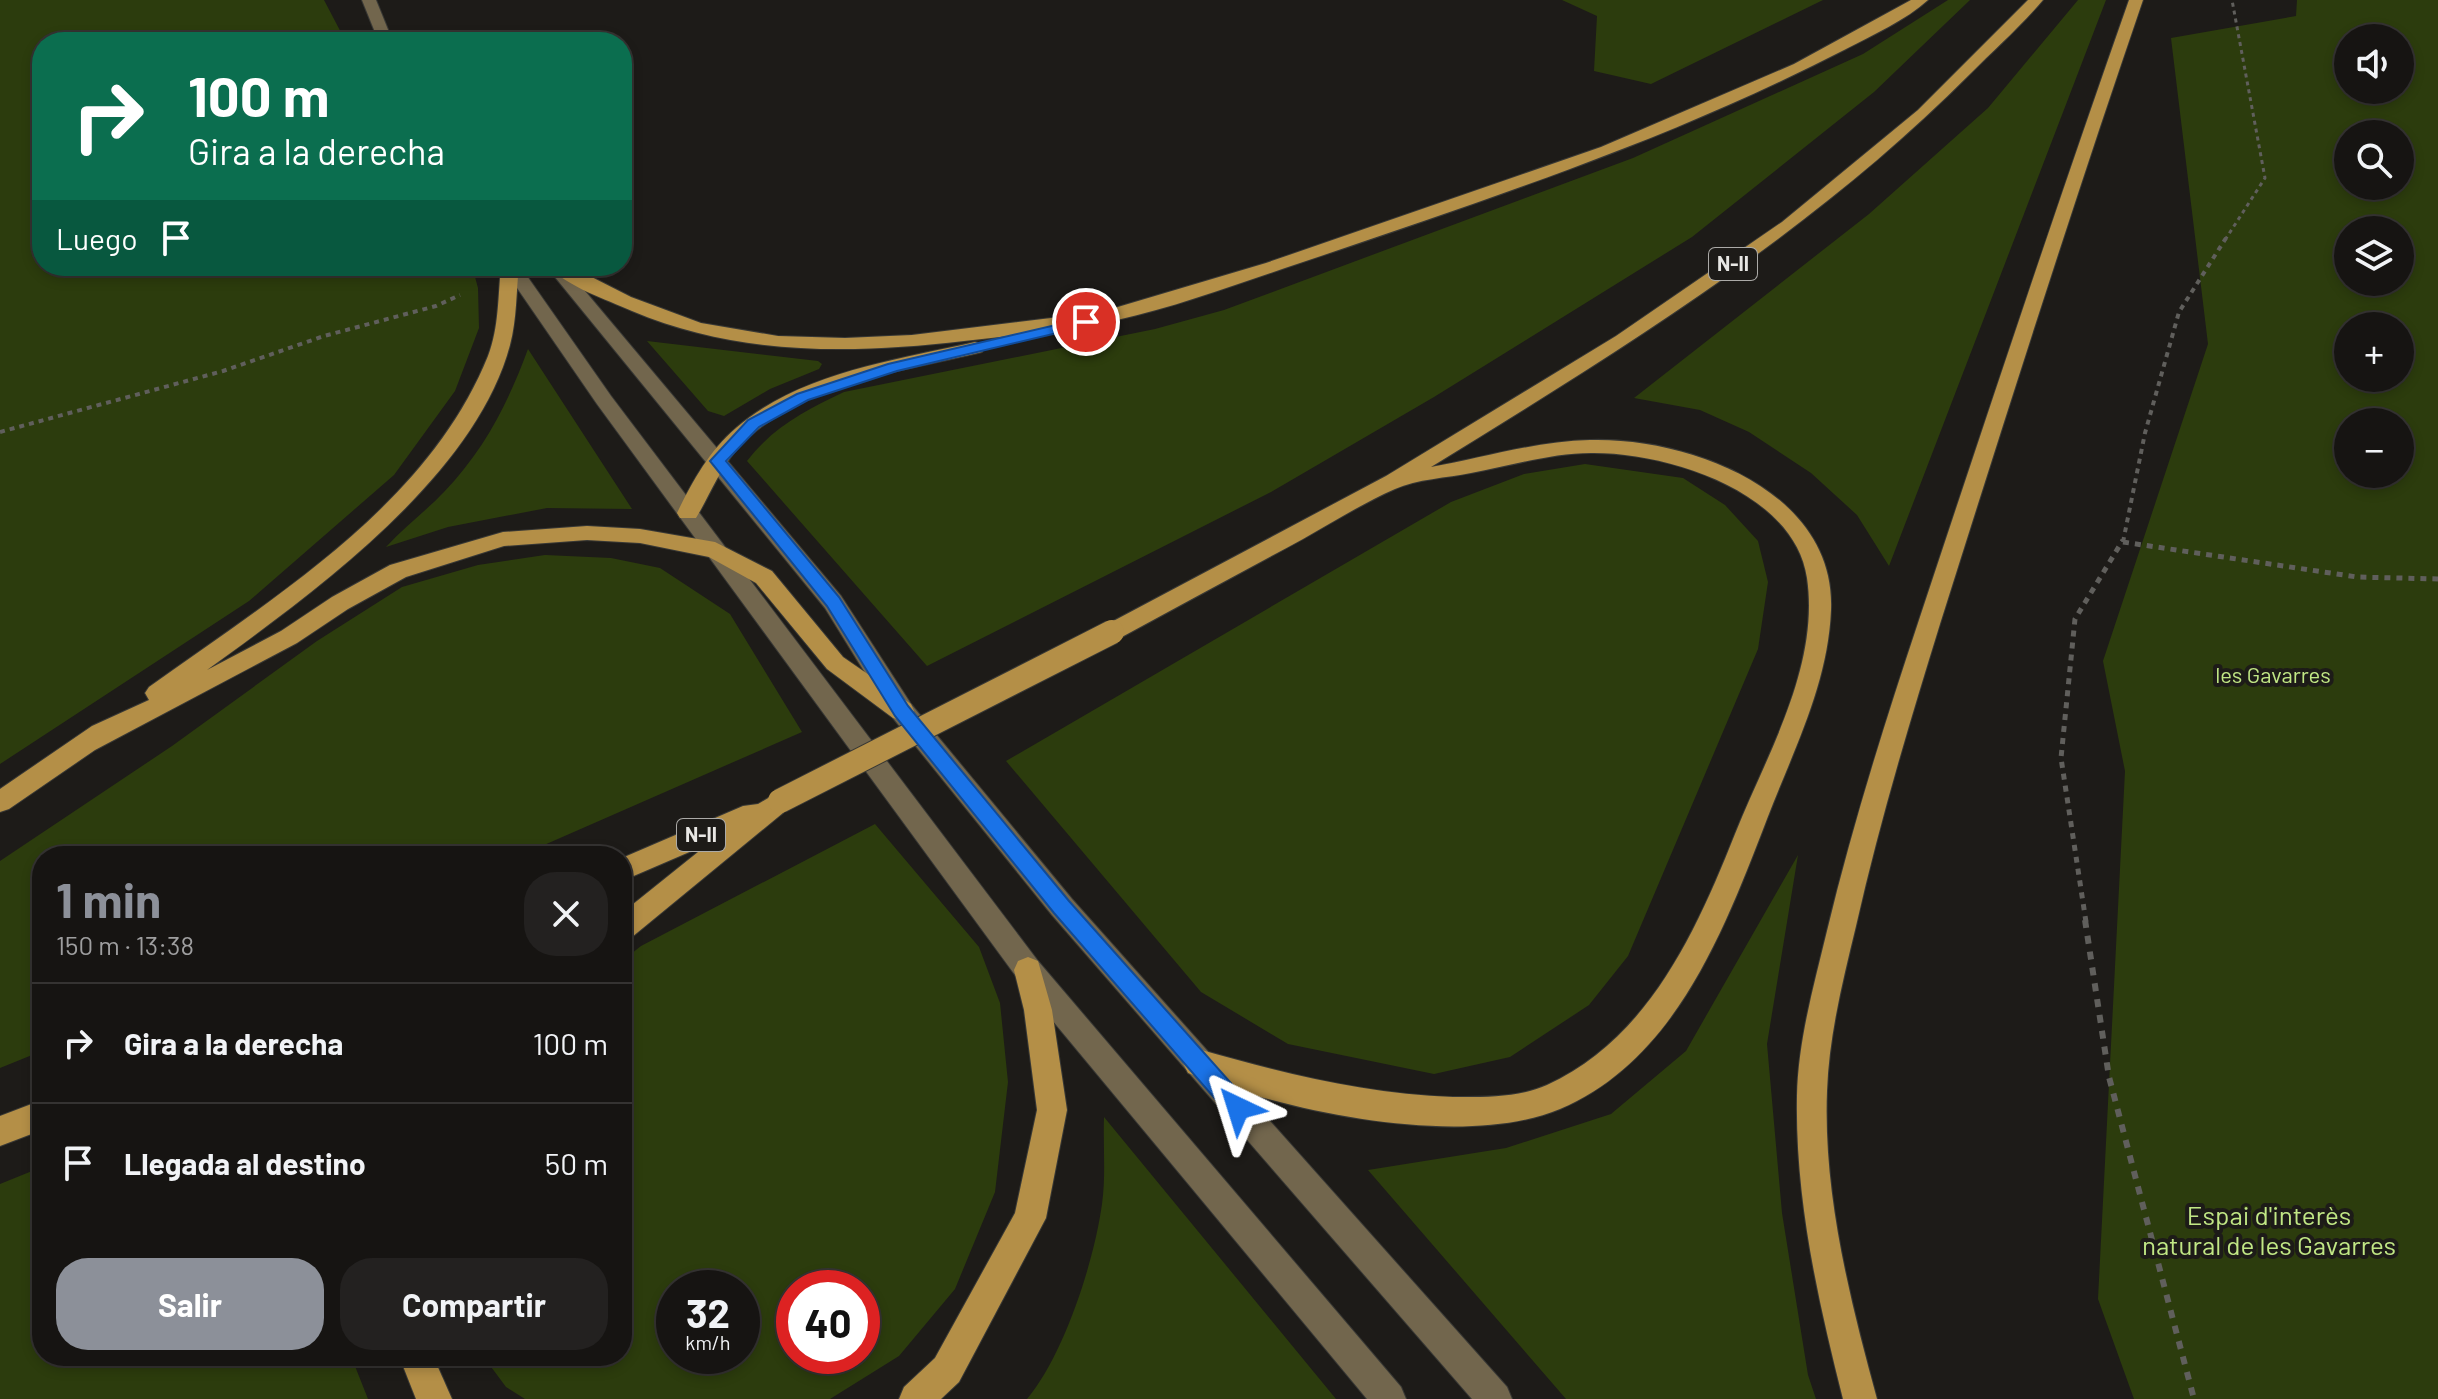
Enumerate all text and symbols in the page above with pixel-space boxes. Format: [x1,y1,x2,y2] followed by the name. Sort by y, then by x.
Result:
[2334,24,2414,488] map controls
[2334,24,2414,104] button: sound
[188,61,330,128] text: 100 m
[56,64,160,168] icon: right
[2334,120,2414,200] button: search
[188,129,445,172] text: Gira a la derecha
[154,216,198,260] icon: arrive
[2334,216,2414,296] button: layers
[56,220,138,256] text: Luego
[1709,248,1757,280] road number: N-II
[1052,288,1120,356] pin
[1064,300,1108,344] icon: arrive
[2334,312,2414,392] button: +
[2334,408,2414,488] button: −
[2215,661,2331,687] park label: les Gavarres
[677,819,725,851] road number: N-II
[56,870,161,928] text: 1 min
[524,872,608,956] button: close
[56,929,194,960] text: 150 m · 13:38
[56,1021,100,1065] icon: right
[124,1025,343,1061] text: Gira a la derecha
[533,1025,608,1061] text: 100 m
[1196,1066,1280,1150] position arrow
[56,1141,100,1185] icon: arrive
[124,1145,366,1181] text: Llegada al destino
[545,1145,608,1181] text: 50 m
[2142,1199,2396,1260] park label: Espai d'interès natural de les Gavarres
[56,1258,324,1350] button: Salir
[340,1258,608,1350] button: Compartir
[776,1270,880,1374] speed limit sign: 40
[686,1288,730,1336] text: 32
[685,1330,731,1354] text: km/h

